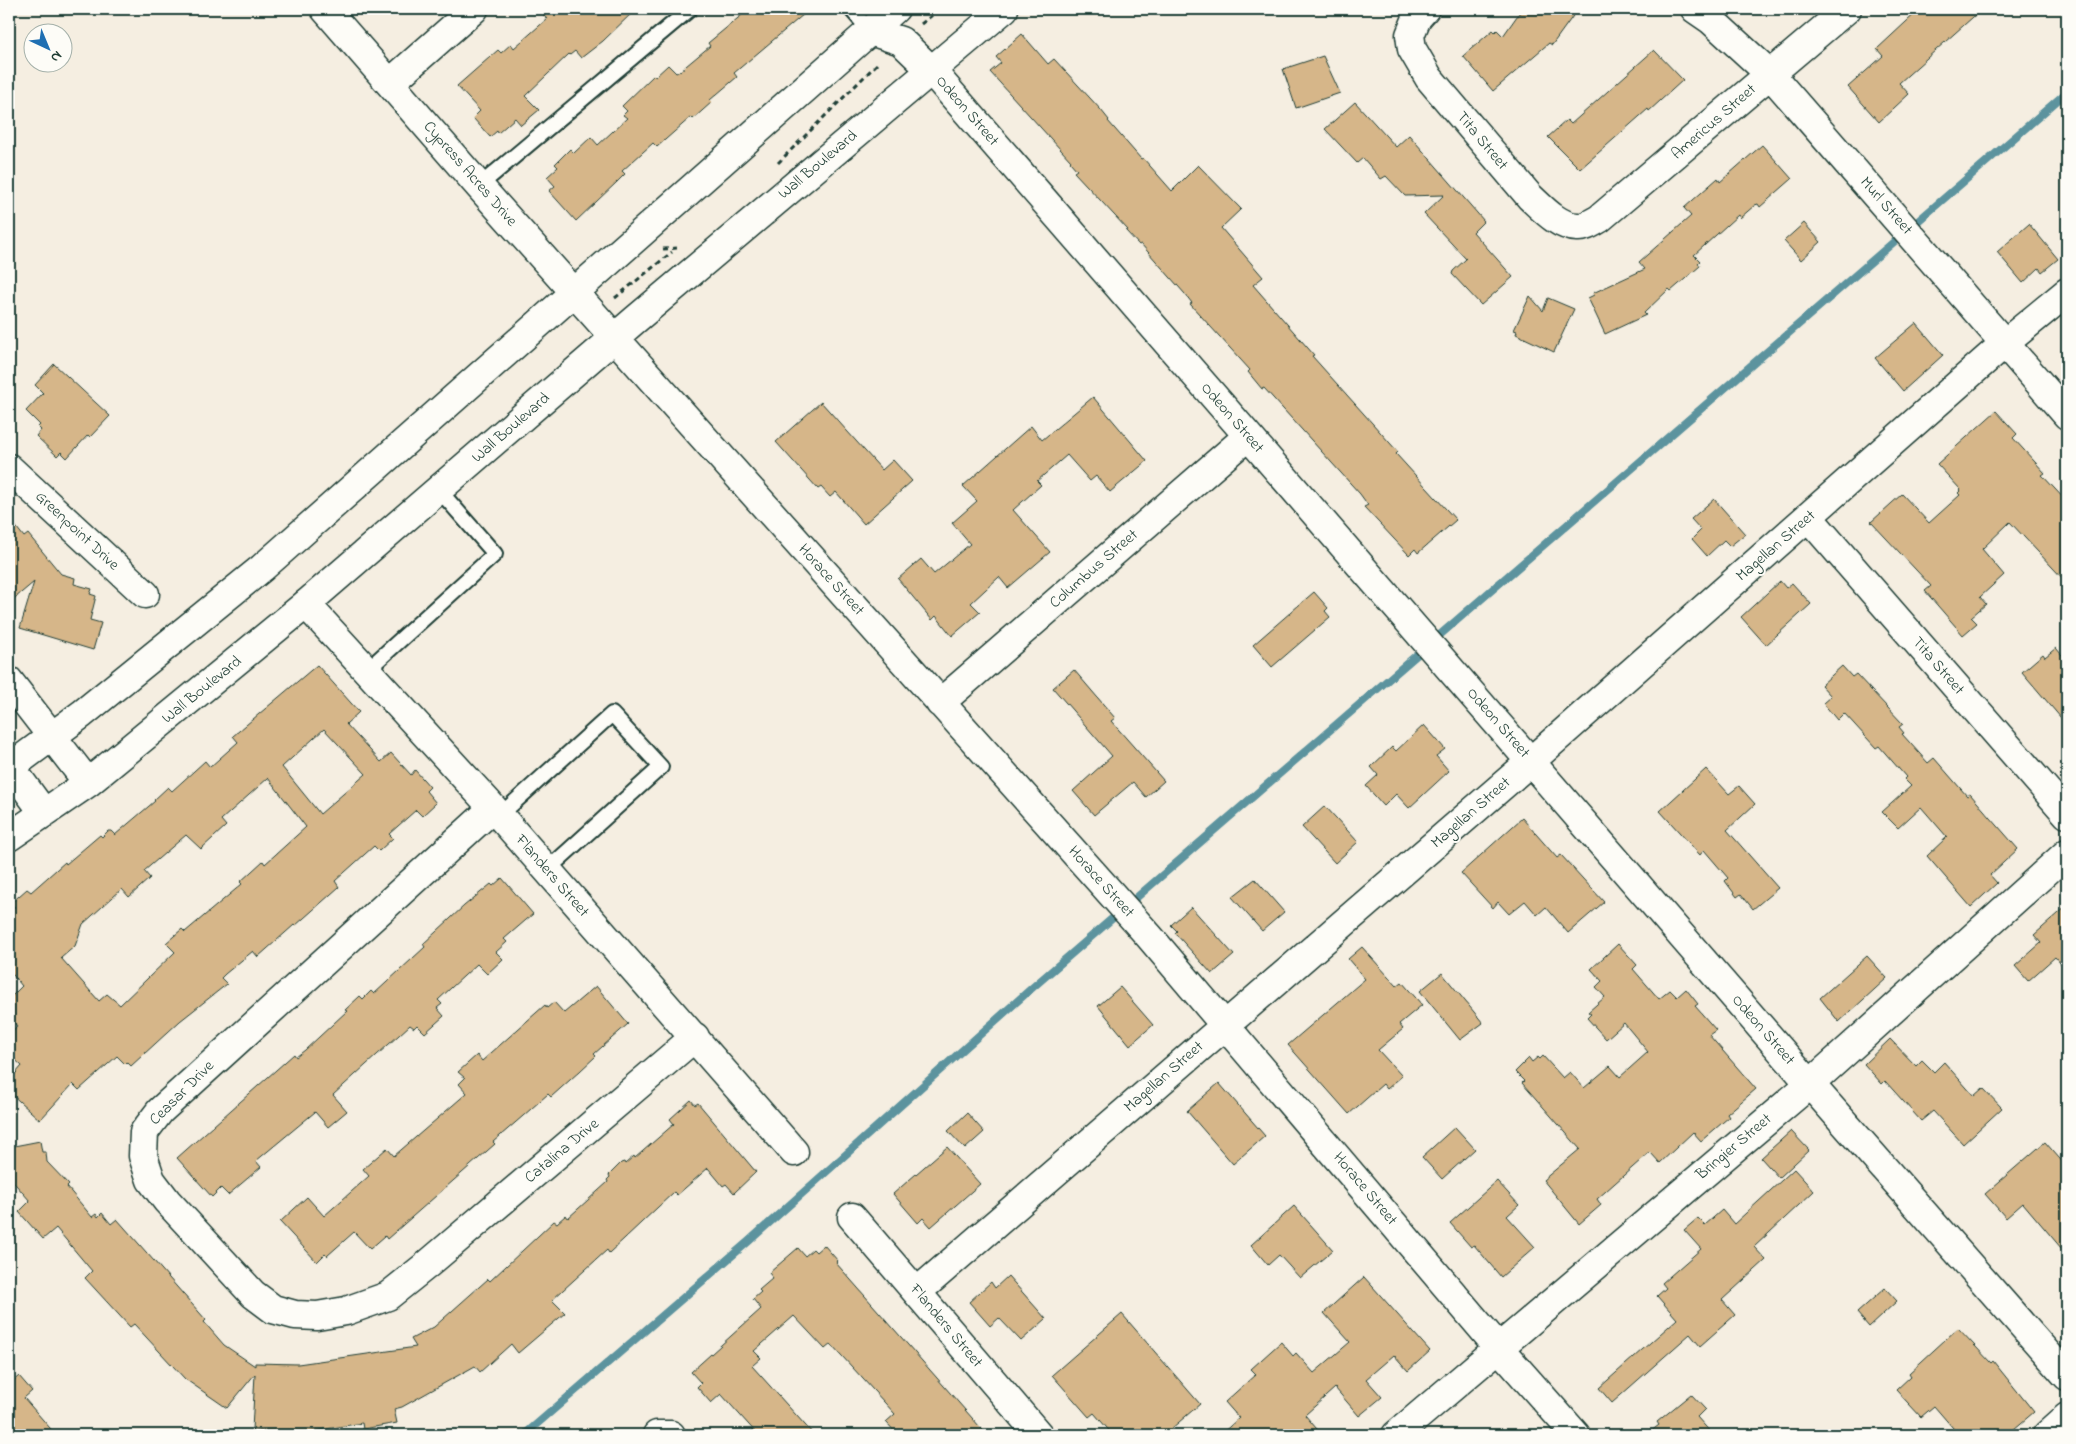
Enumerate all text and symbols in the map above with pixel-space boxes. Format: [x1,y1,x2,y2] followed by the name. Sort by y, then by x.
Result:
[22,22,72,72] north arrow
[45,45,67,67] text: N
[929,70,1005,152] street label: Odeon Street
[1666,78,1762,166] street label: Americus Street
[1450,106,1514,176] street label: Tita Street
[417,116,523,233] street label: Cypress Acres Drive
[773,125,863,205] street label: Wall Boulevard
[1854,171,1919,241] street label: Murl Street
[1194,377,1270,459] street label: Odeon Street
[466,387,556,469] street label: Wall Boulevard
[29,485,125,577] street label: Greenpoint Drive
[1731,504,1822,588] street label: Magellan Street
[1044,523,1144,614] street label: Columbus Street
[792,539,870,622] street label: Horace Street
[1906,632,1971,701] street label: Tita Street
[157,650,247,730] street label: Wall Boulevard
[1460,682,1536,764] street label: Odeon Street
[1426,771,1517,855] street label: Magellan Street
[508,828,595,923] street label: Flanders Street
[1062,841,1140,924] street label: Horace Street
[1725,989,1801,1071] street label: Odeon Street
[1119,1035,1210,1119] street label: Magellan Street
[144,1054,221,1131] street label: Ceasar Drive
[1690,1108,1778,1187] street label: Bringier Street
[519,1112,605,1189] street label: Catalina Drive
[1327,1147,1403,1232] street label: Horace Street
[903,1278,989,1374] street label: Flanders Street

